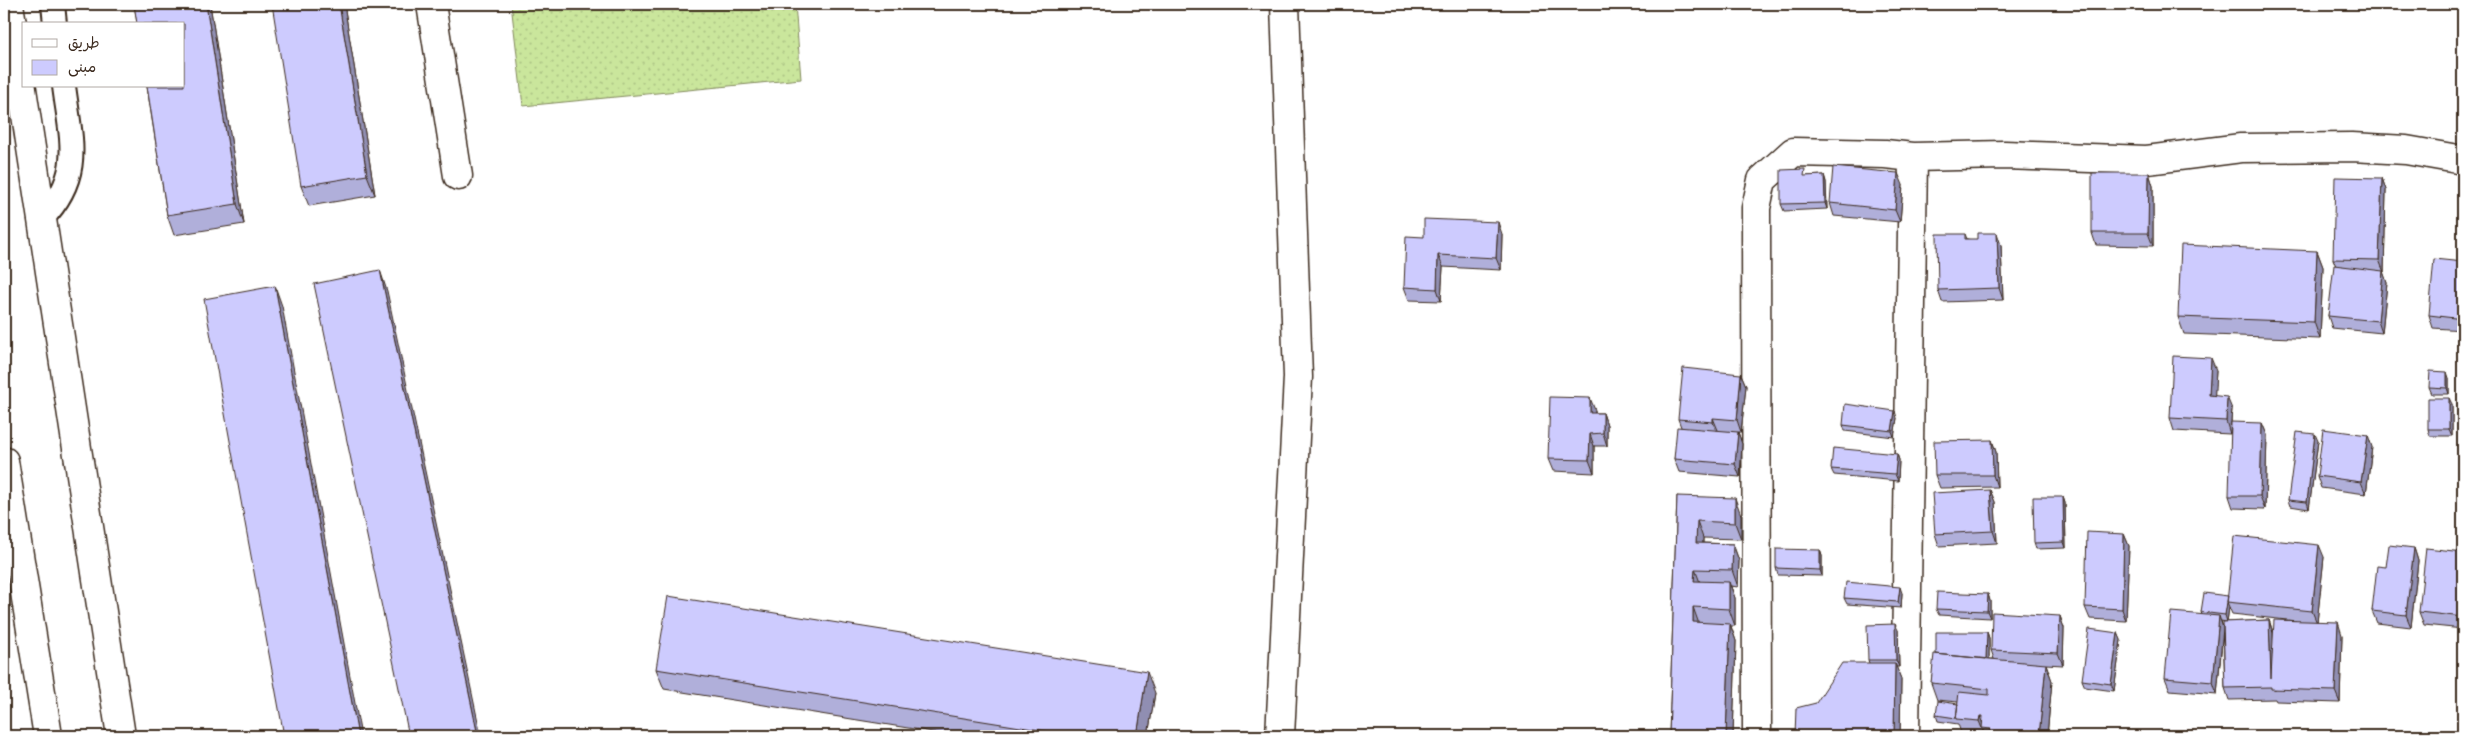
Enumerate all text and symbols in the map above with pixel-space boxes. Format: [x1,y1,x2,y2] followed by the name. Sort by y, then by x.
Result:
[22,22,185,88] legend
[68,30,100,53] text: طريق
[68,54,96,77] text: مبنى

